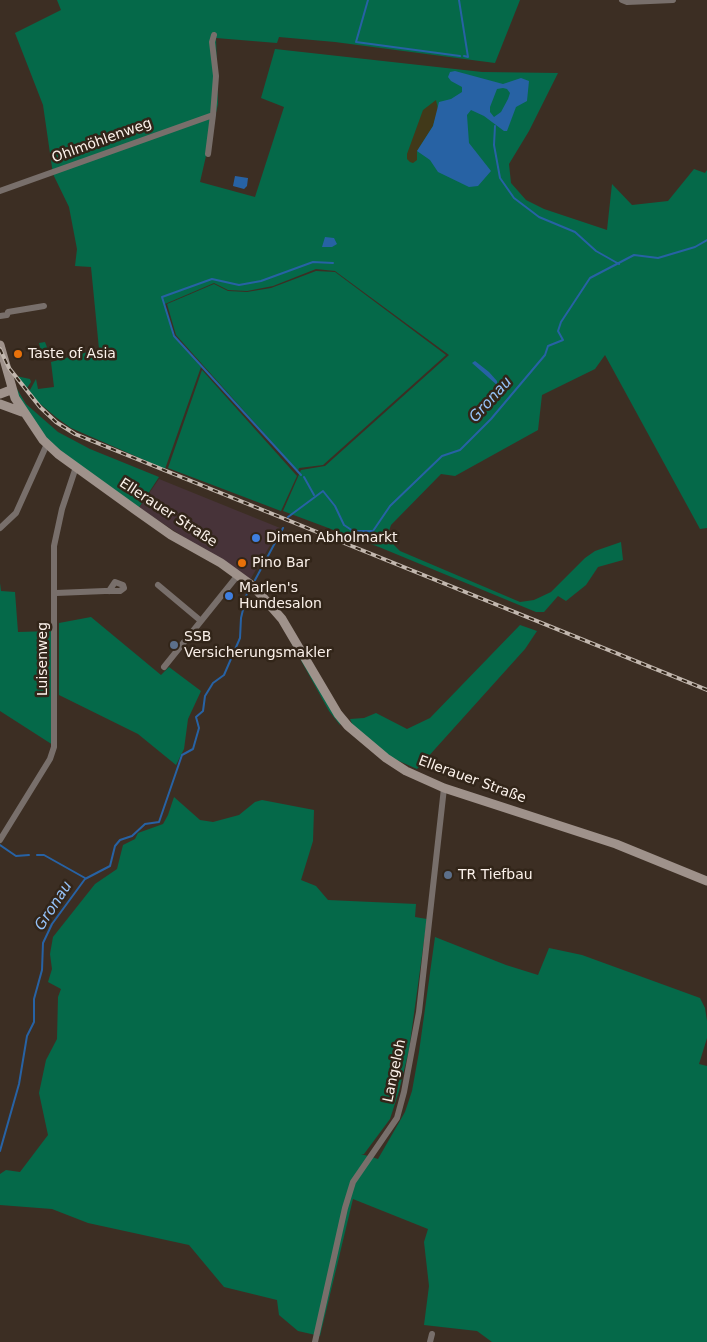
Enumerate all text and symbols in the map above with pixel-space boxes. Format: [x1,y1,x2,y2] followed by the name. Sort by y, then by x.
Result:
[50,115,154,167] street label: Ohlmöhlenweg
[28,346,116,362] place label: Taste of Asia
[12,348,24,360] marker: Taste of Asia
[466,373,516,427] water label: Gronau
[116,475,220,551] street label: Ellerauer Straße
[266,530,398,546] place label: Dimen Abholmarkt
[250,532,262,544] marker: Dimen Abholmarkt
[252,555,310,571] place label: Pino Bar
[236,557,248,569] marker: Pino Bar
[239,580,322,612] place label: Marlen's Hundesalon
[223,590,235,602] marker: Marlen's Hundesalon
[35,622,51,696] street label: Luisenweg
[184,629,331,662] place label: SSB Versicherungsmakler
[168,639,180,651] marker: SSB Versicherungsmakler
[416,753,528,807] street label: Ellerauer Straße
[458,867,533,883] place label: TR Tiefbau
[442,869,454,881] marker: TR Tiefbau
[31,878,77,934] water label: Gronau
[380,1038,410,1104] street label: Langeloh

